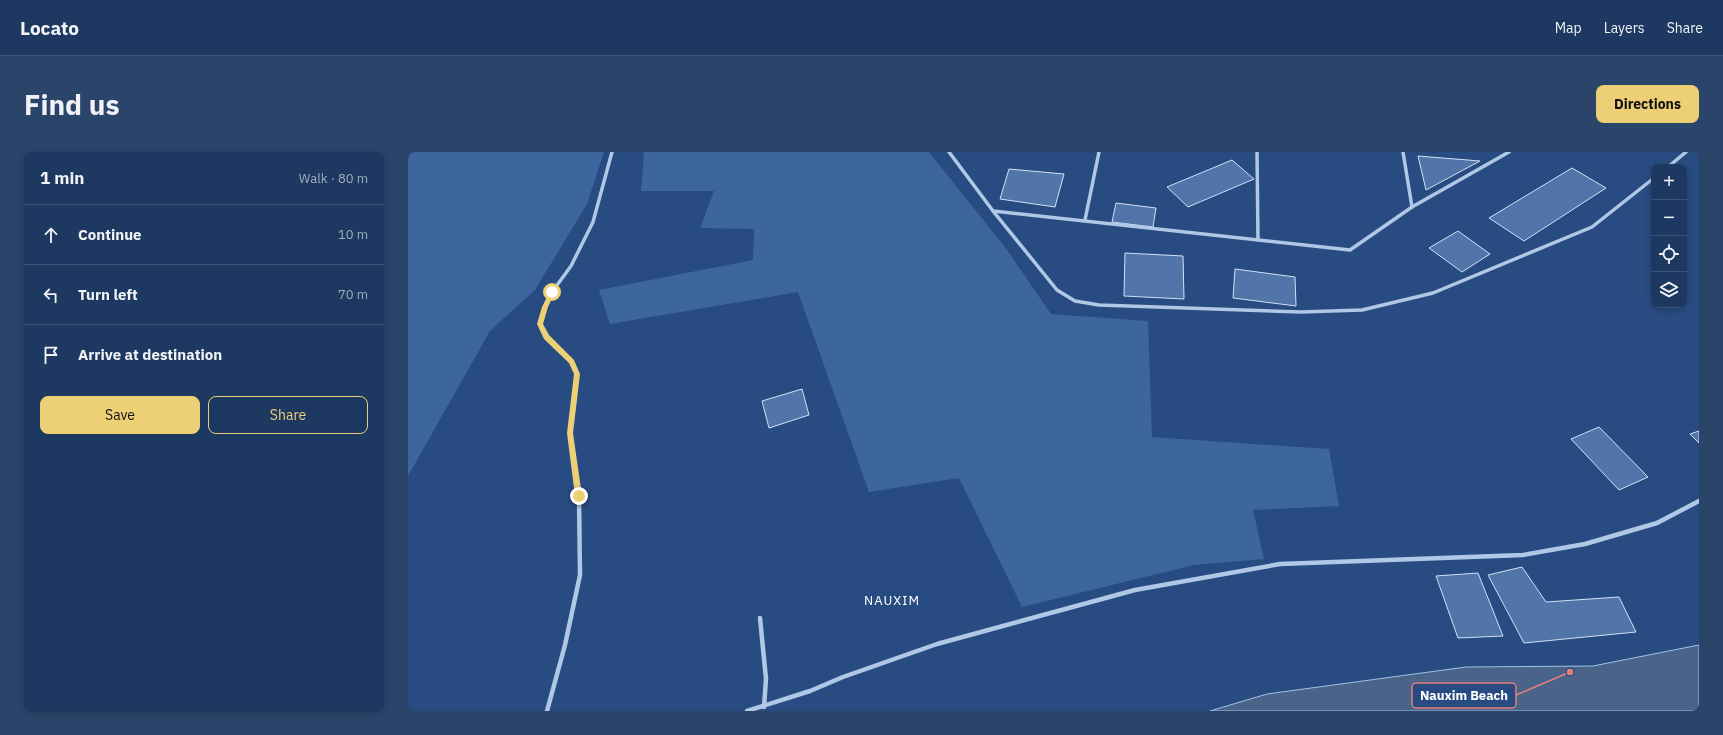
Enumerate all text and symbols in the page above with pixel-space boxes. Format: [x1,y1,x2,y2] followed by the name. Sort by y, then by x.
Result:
[20,16,79,40] text: Locato
[1555,19,1582,37] text: Map
[1604,19,1645,37] text: Layers
[1667,19,1703,37] text: Share
[1596,85,1699,123] button: Directions
[24,86,120,123] text: Find us
[1651,164,1687,308] map controls
[1651,164,1687,200] button: +
[40,167,84,189] text: 1 min
[299,170,368,187] text: Walk · 80 m
[1651,200,1687,236] button: −
[40,224,62,246] icon: ahead
[78,225,142,244] text: Continue
[338,226,368,243] text: 10 m
[1651,236,1687,272] button: locate
[1651,272,1687,308] button: layers
[543,283,561,301] route start
[40,284,62,306] icon: left
[78,285,138,304] text: Turn left
[338,286,368,303] text: 70 m
[40,344,62,366] icon: arrive
[78,345,222,364] text: Arrive at destination
[40,396,200,434] button: Save
[208,396,368,434] button: Share
[570,487,588,505] route end
[864,592,920,609] district label: NAUXIM
[1412,683,1516,708] callout: Nauxim Beach
[1420,687,1508,704] text: Nauxim Beach

